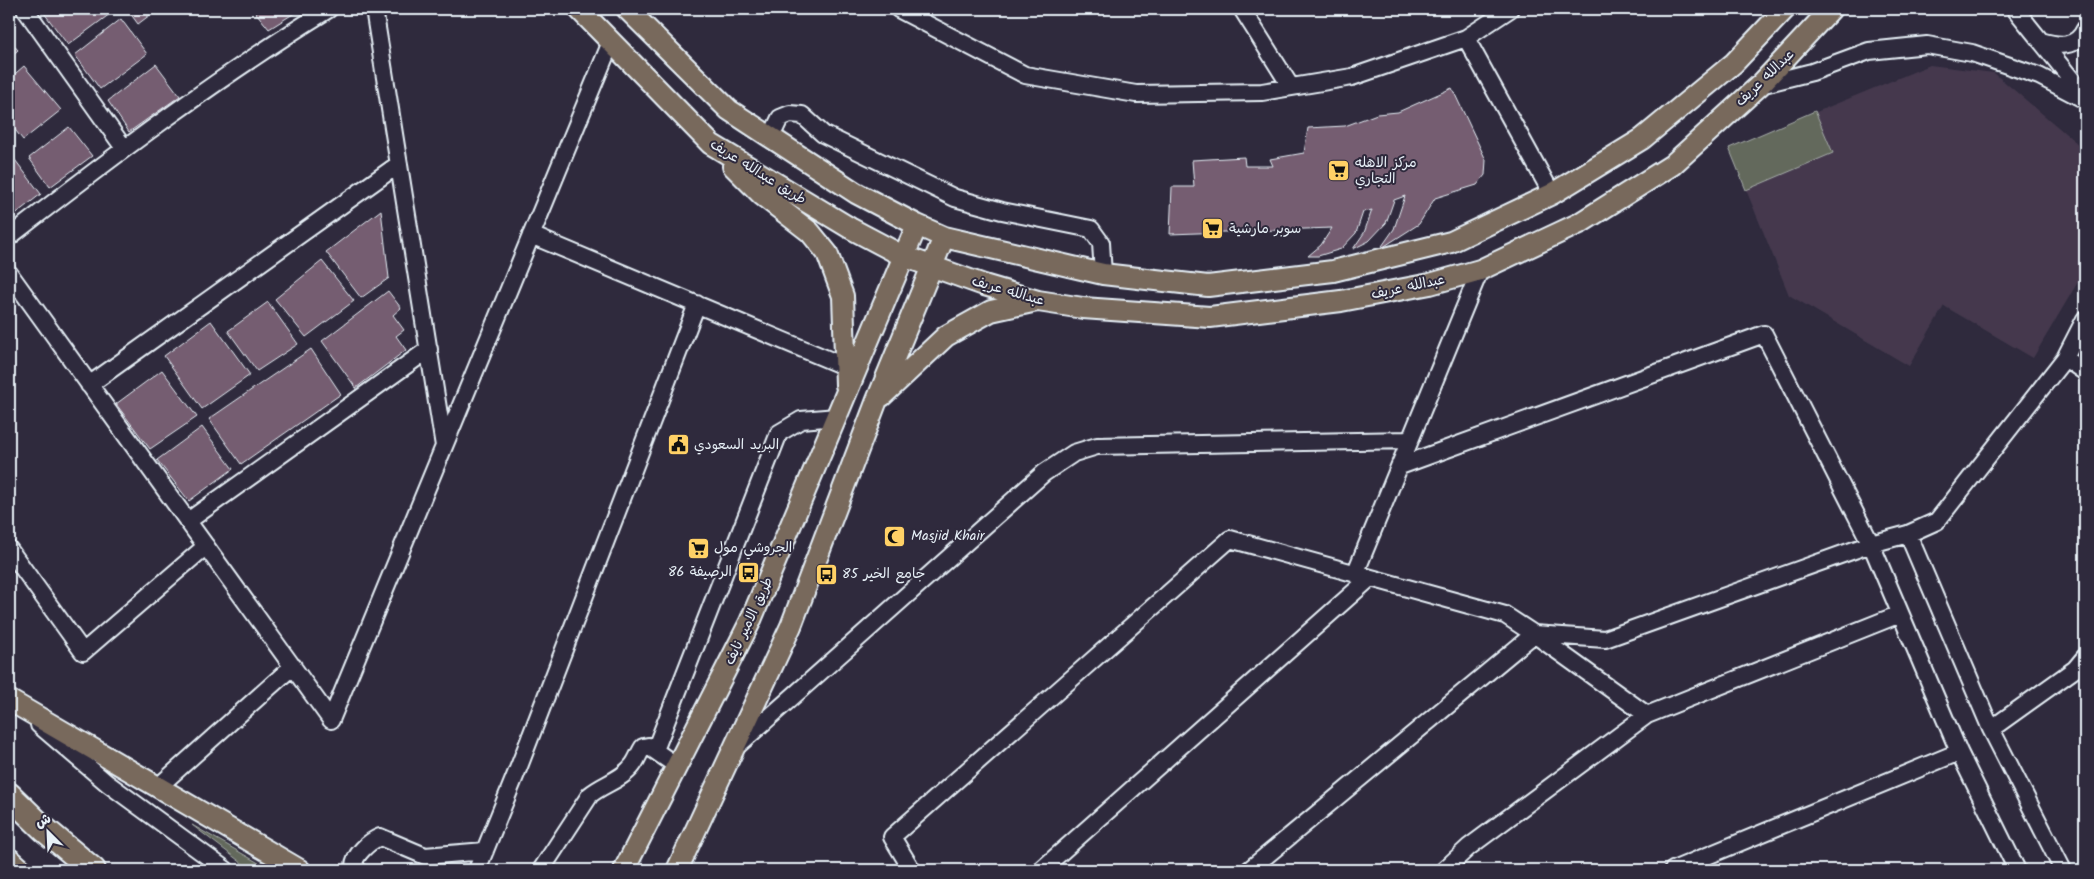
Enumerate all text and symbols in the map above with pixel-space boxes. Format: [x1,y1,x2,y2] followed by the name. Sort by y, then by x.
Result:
[1730,44,1800,112] street label: عبدالله عريف
[706,134,810,210] street label: طريق عبدالله عريف
[1355,152,1417,190] place label: مركز الاهله التجاري
[1327,159,1351,183] supermarket icon: مركز الاهله التجاري
[1201,217,1225,241] supermarket icon: سوبر مارشية
[1229,218,1301,240] place label: سوبر مارشية
[1369,268,1447,306] street label: عبدالله عريف
[969,270,1047,312] street label: عبدالله عريف
[666,433,690,457] public building icon: البريد السعودي
[694,434,779,456] place label: البريد السعودي
[883,524,907,548] mosque icon: Masjid Khair
[911,525,986,547] place label: Masjid Khair
[686,536,710,560] supermarket icon: الجروشي مول
[714,537,792,560] place label: الجروشي مول
[736,560,760,584] bus stop icon: الرصيفة 86
[668,561,732,583] place label: الرصيفة 86
[814,562,838,586] bus stop icon: جامع الخير 85
[842,563,925,585] place label: جامع الخير 85
[719,573,779,669] street label: طريق الامير نايف
[22,806,72,856] north arrow
[32,808,55,834] text: ش

